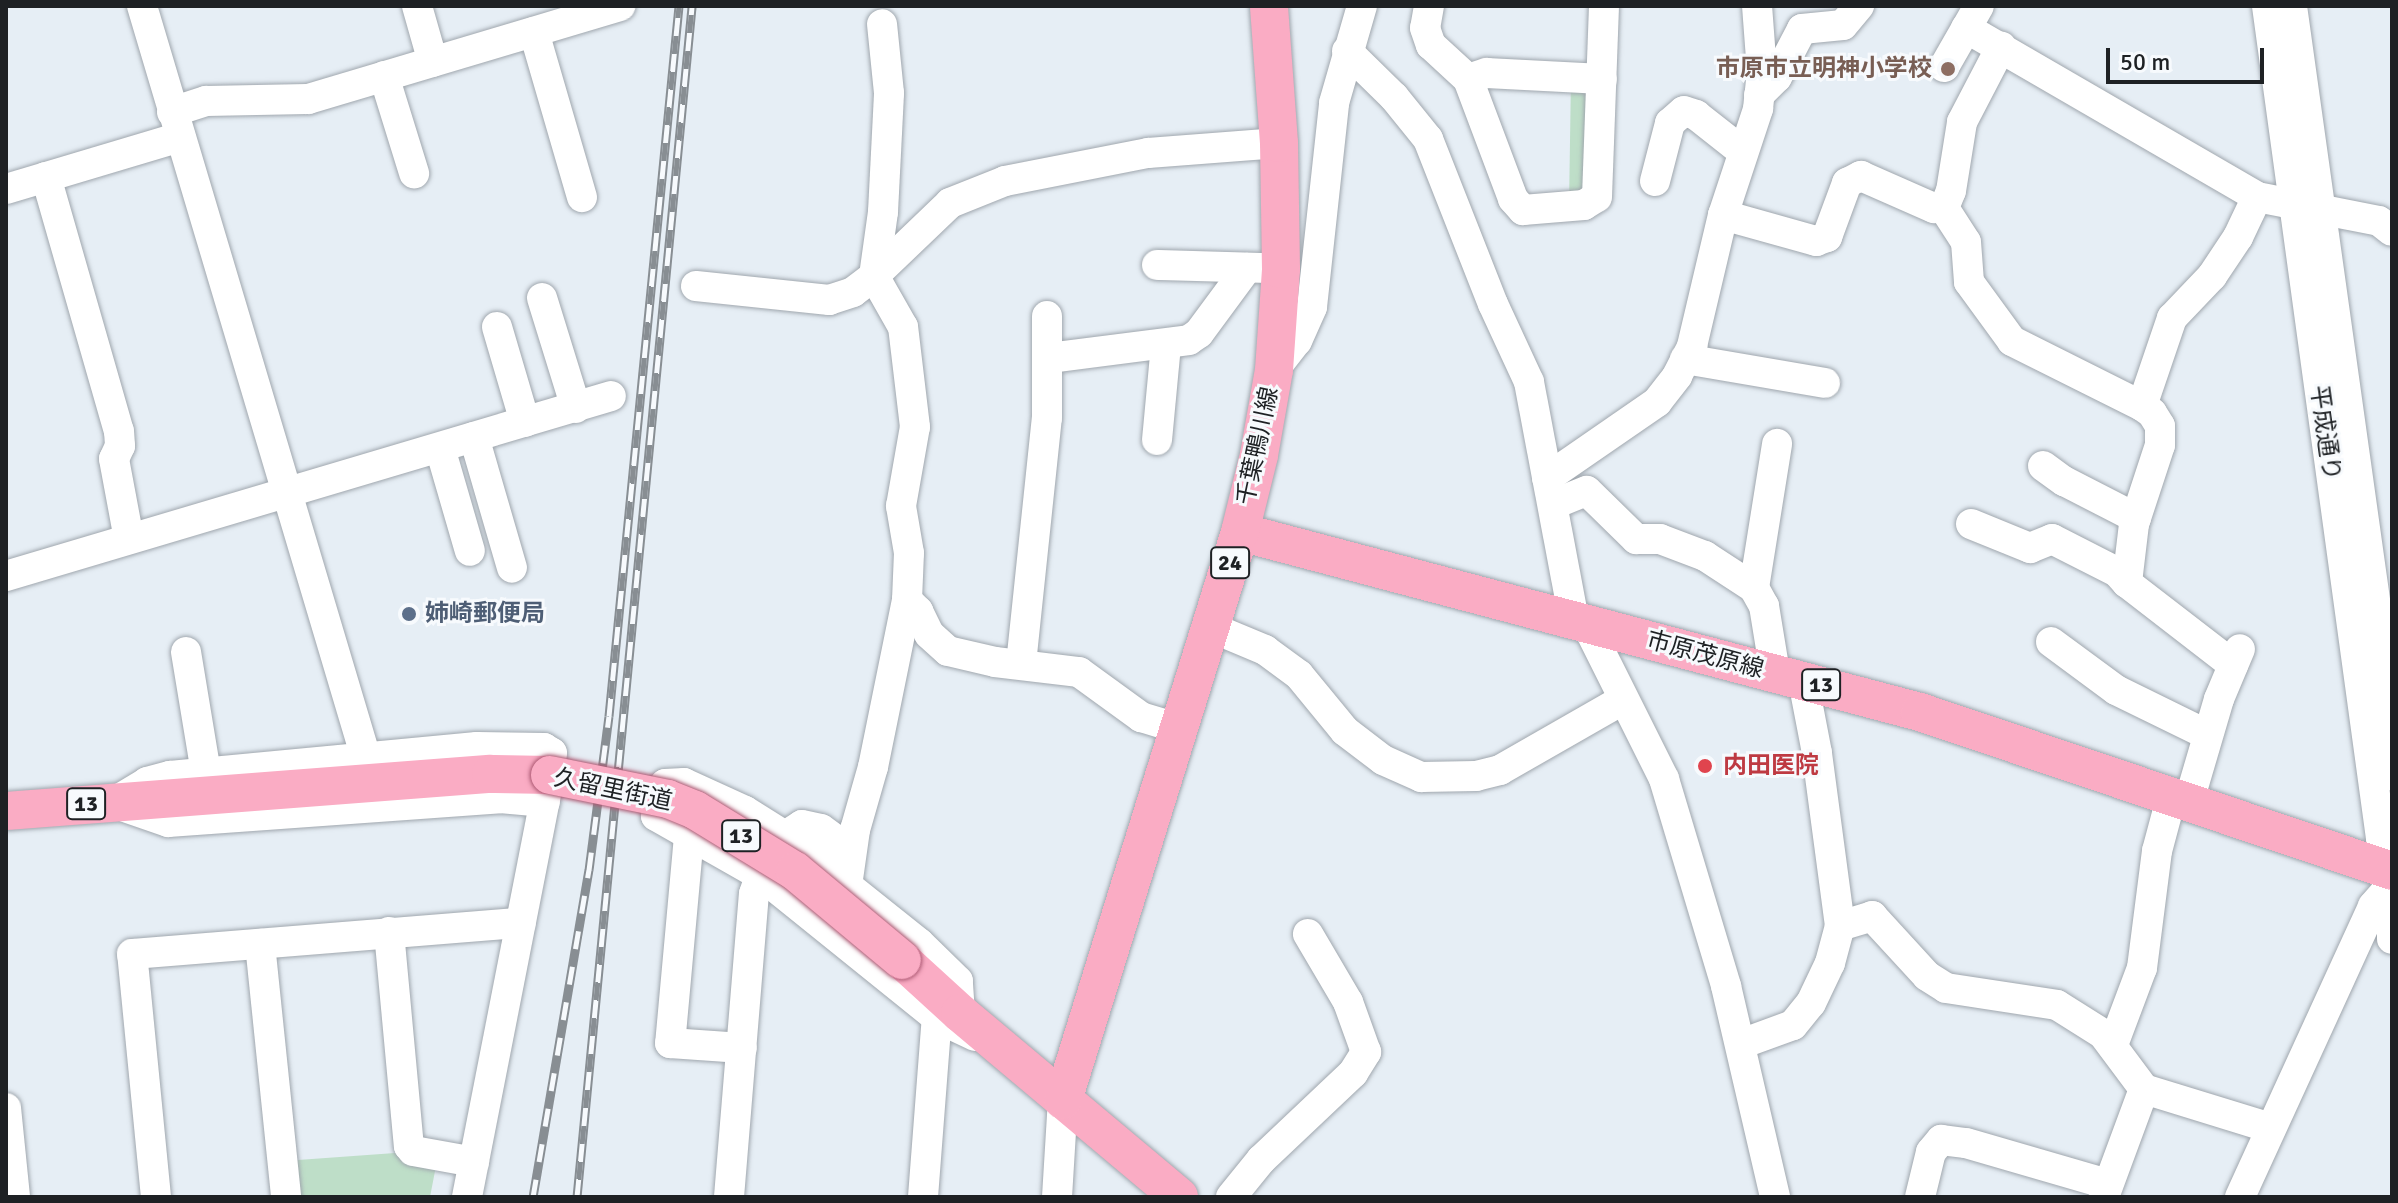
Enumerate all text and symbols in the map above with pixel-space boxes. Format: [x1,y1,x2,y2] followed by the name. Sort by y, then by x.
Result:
[2110,32,2268,82] scale bar
[2120,47,2170,77] text: 50 m
[1716,55,1932,83] place label: 市原市立明神小学校
[1939,60,1957,78] marker: 市原市立明神小学校
[2304,383,2346,483] street label: 平成通り
[1231,384,1285,508] street label: 千葉鴨川線
[1210,545,1250,581] road number: 24
[425,600,545,628] place label: 姉崎郵便局
[400,605,418,623] marker: 姉崎郵便局
[1643,626,1767,684] street label: 市原茂原線
[1801,667,1841,703] road number: 13
[1723,752,1819,780] place label: 内田医院
[1694,755,1716,777] marker: 内田医院
[551,763,675,817] street label: 久留里街道
[66,786,106,822] road number: 13
[721,818,761,854] road number: 13

